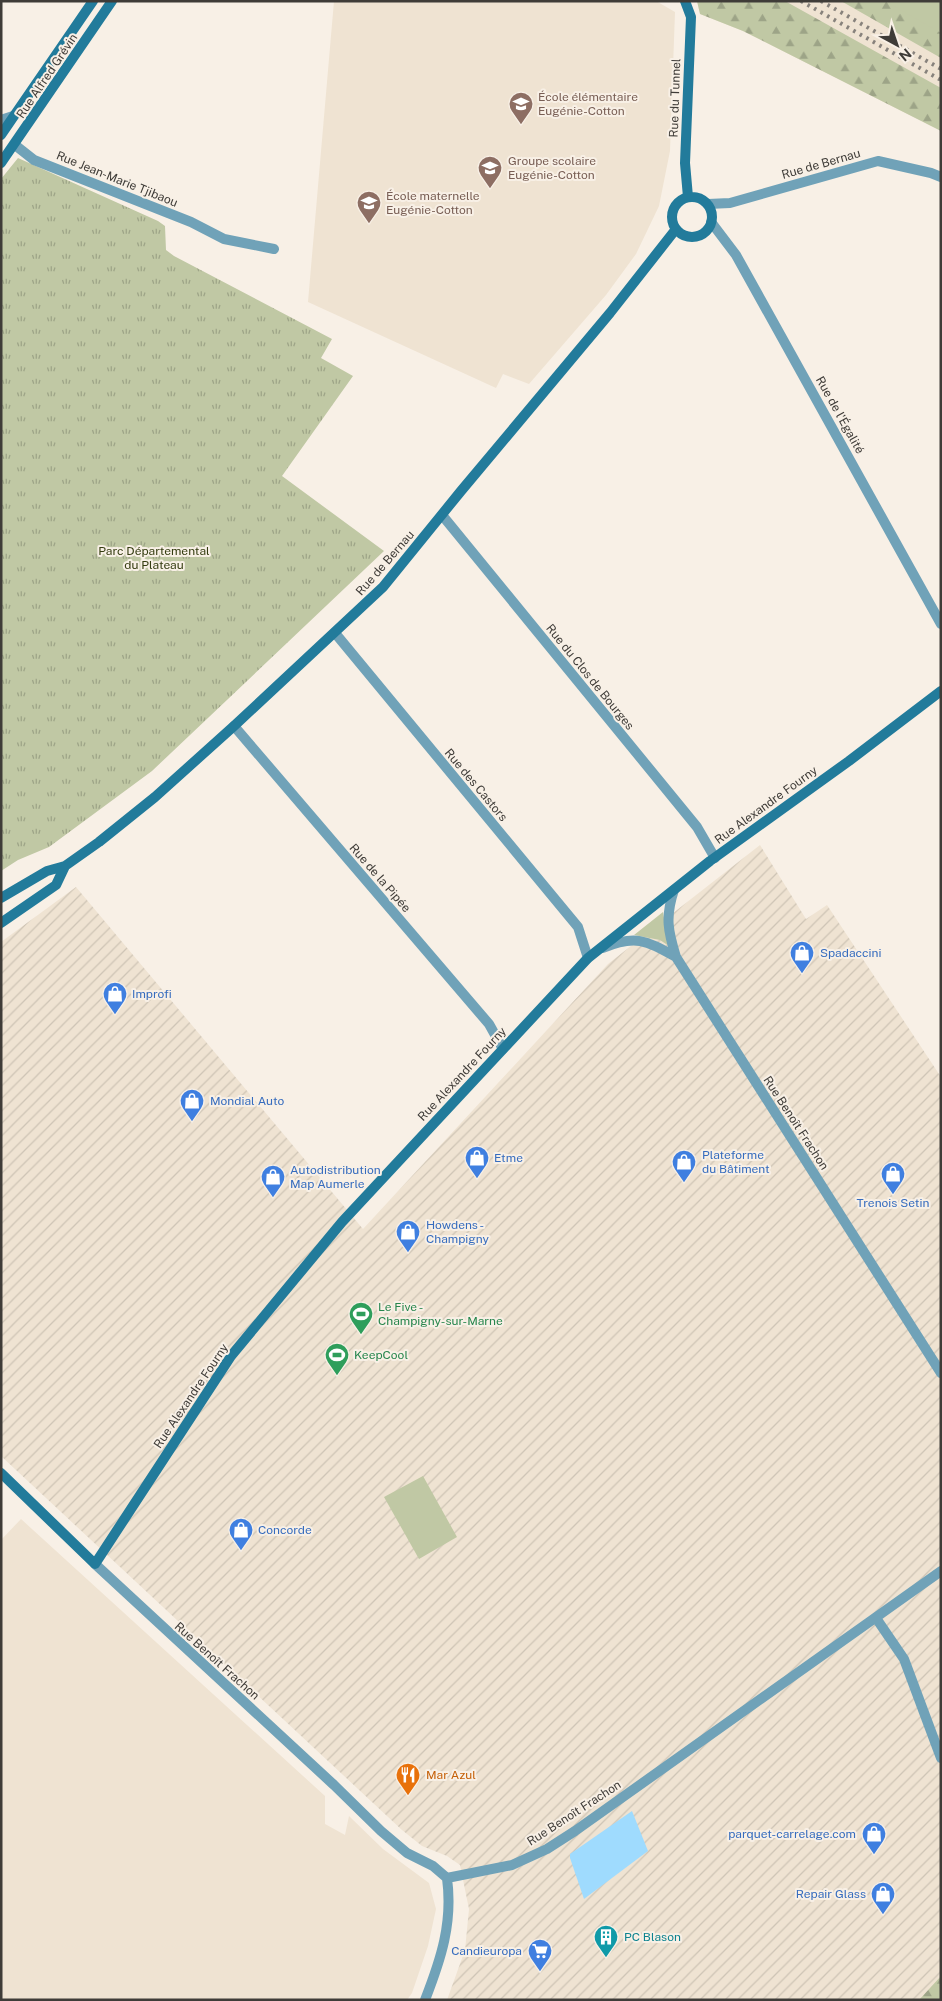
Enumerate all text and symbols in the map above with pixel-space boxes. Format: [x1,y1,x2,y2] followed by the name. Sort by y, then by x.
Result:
[872,20,922,70] north arrow
[14,31,80,121] street label: Rue Alfred Grévin
[896,45,915,65] text: N
[667,58,683,138] street label: Rue du Tunnel
[538,90,638,118] place label: École élémentaire Eugénie-Cotton
[508,91,534,125] school or university icon: École élémentaire Eugénie-Cotton
[780,146,862,182] street label: Rue de Bernau
[54,148,180,210] street label: Rue Jean-Marie Tjibaou
[508,154,596,182] place label: Groupe scolaire Eugénie-Cotton
[477,155,503,189] school or university icon: Groupe scolaire Eugénie-Cotton
[386,189,480,217] place label: École maternelle Eugénie-Cotton
[356,190,382,224] school or university icon: École maternelle Eugénie-Cotton
[813,374,867,456] street label: Rue de l'Égalité
[353,528,417,598] street label: Rue de Bernau
[98,544,210,572] park label: Parc Départemental du Plateau
[543,621,637,733] street label: Rue du Clos de Bourges
[442,746,510,824] street label: Rue des Castors
[712,763,820,847] street label: Rue Alexandre Fourny
[347,841,414,915] street label: Rue de la Pipée
[789,940,815,974] shop icon: Spadaccini
[820,946,881,960] place label: Spadaccini
[102,981,128,1015] shop icon: Improfi
[132,987,172,1001] place label: Improfi
[415,1024,509,1124] street label: Rue Alexandre Fourny
[760,1073,832,1173] street label: Rue Benoît Frachon
[179,1088,205,1122] shop icon: Mondial Auto
[210,1094,285,1108] place label: Mondial Auto
[464,1145,490,1179] shop icon: Etme
[702,1148,770,1176] place label: Plateforme du Bâtiment
[671,1149,697,1183] shop icon: Plateforme du Bâtiment
[494,1151,523,1165] place label: Etme
[880,1161,906,1195] shop icon: Trenois Setin
[290,1163,381,1191] place label: Autodistribution Map Aumerle
[260,1164,286,1198] shop icon: Autodistribution Map Aumerle
[857,1196,930,1210] place label: Trenois Setin
[426,1218,489,1246] place label: Howdens - Champigny
[395,1219,421,1253] shop icon: Howdens - Champigny
[378,1300,503,1328] place label: Le Five - Champigny-sur-Marne
[348,1301,374,1335] sports icon: Le Five - Champigny-sur-Marne
[151,1341,232,1451] street label: Rue Alexandre Fourny
[324,1342,350,1376] sports icon: KeepCool
[354,1348,408,1362] place label: KeepCool
[228,1517,254,1551] shop icon: Concorde
[258,1523,312,1537] place label: Concorde
[172,1619,262,1703] street label: Rue Benoît Frachon
[395,1762,421,1796] restaurant icon: Mar Azul
[426,1768,476,1782] place label: Mar Azul
[524,1777,624,1849] street label: Rue Benoît Frachon
[861,1821,887,1855] shop icon: parquet-carrelage.com
[728,1827,856,1841] place label: parquet-carrelage.com
[870,1881,896,1915] shop icon: Repair Glass
[796,1887,866,1901] place label: Repair Glass
[593,1924,619,1958] building icon: PC Blason
[624,1930,681,1944] place label: PC Blason
[527,1938,553,1972] supermarket icon: Candieuropa
[451,1944,522,1958] place label: Candieuropa

